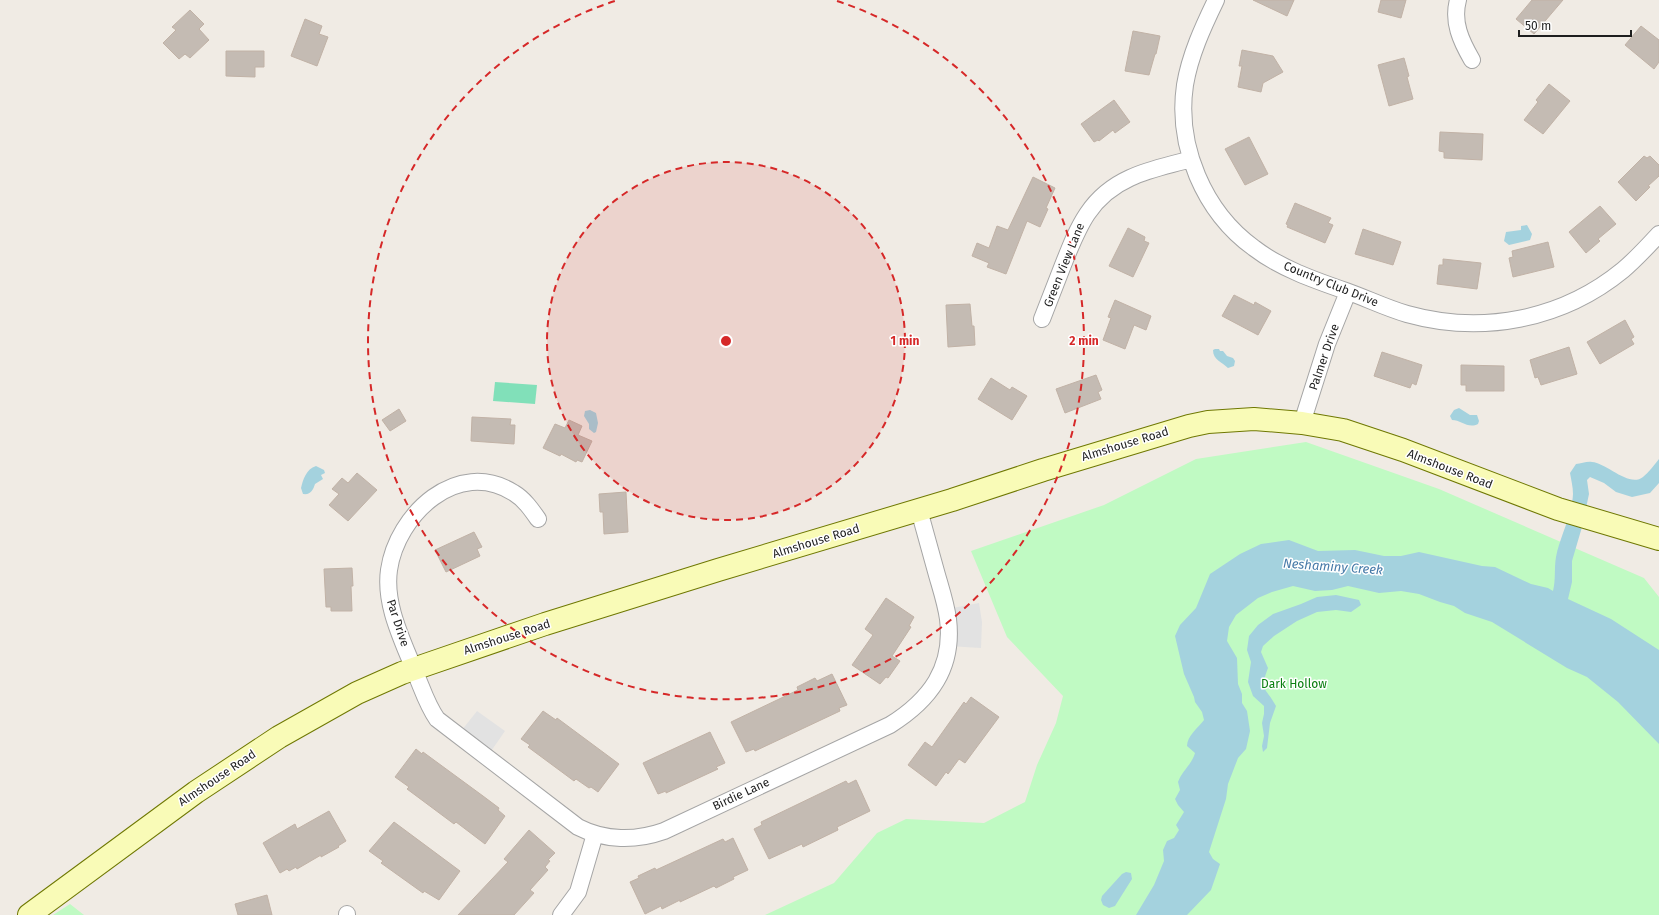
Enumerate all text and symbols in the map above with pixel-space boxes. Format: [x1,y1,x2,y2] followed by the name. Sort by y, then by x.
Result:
[1519,12,1631,38] scale bar
[1525,19,1551,33] text: 50 m
[1041,221,1087,309] street label: Green View Lane
[1282,259,1380,309] street label: Country Club Drive
[1306,322,1342,392] street label: Palmer Drive
[719,334,733,348] centre of rings
[891,334,919,348] text: 1 min
[1069,334,1099,348] text: 2 min
[1080,424,1170,464] street label: Almshouse Road
[1405,446,1495,492] street label: Almshouse Road
[771,521,861,561] street label: Almshouse Road
[1282,556,1384,577] water label: Neshaminy Creek
[384,598,412,648] street label: Par Drive
[462,616,552,658] street label: Almshouse Road
[1261,677,1327,691] park label: Dark Hollow
[176,747,258,809] street label: Almshouse Road
[710,775,772,813] street label: Birdie Lane

